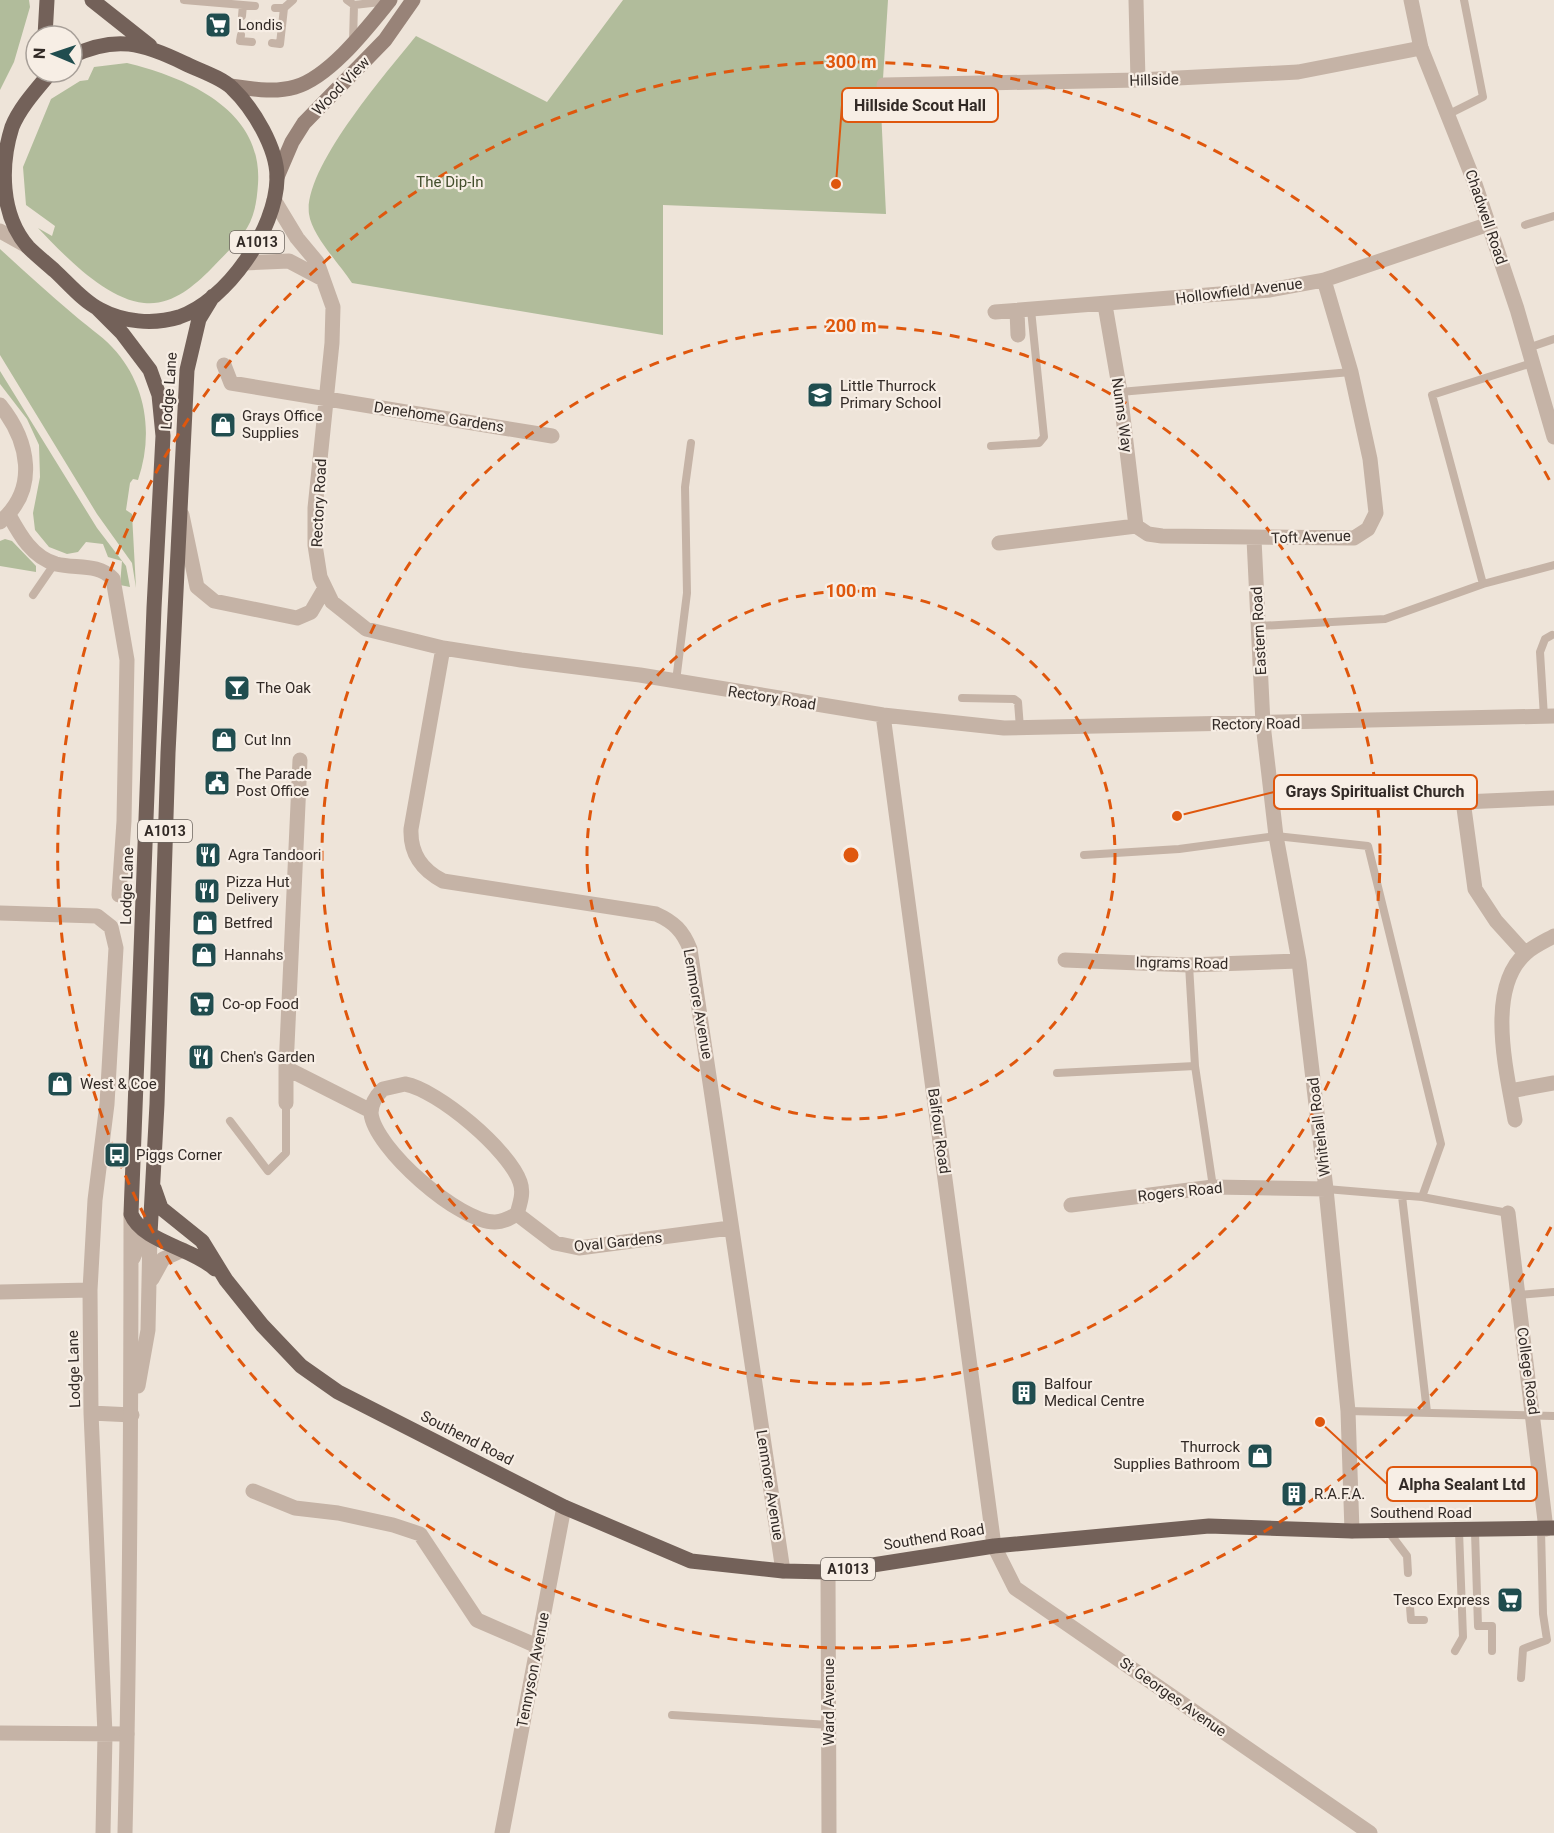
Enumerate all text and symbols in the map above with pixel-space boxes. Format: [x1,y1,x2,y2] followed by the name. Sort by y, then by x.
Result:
[203,10,233,40] supermarket icon: Londis
[238,16,283,34] place label: Londis
[24,24,84,84] north arrow
[30,48,49,59] text: N
[825,51,877,72] text: 300 m
[309,53,373,119] street label: Wood View
[1129,70,1179,90] street label: Hillside
[842,88,998,122] callout: Hillside Scout Hall
[854,96,986,115] text: Hillside Scout Hall
[1461,167,1511,267] street label: Chadwell Road
[416,173,484,191] park label: The Dip-In
[230,231,284,253] road number: A1013
[1175,274,1303,308] street label: Hollowfield Avenue
[825,315,877,336] text: 200 m
[157,352,181,430] street label: Lodge Lane
[840,377,941,412] place label: Little Thurrock Primary School
[1108,377,1136,453] street label: Nunns Way
[805,380,835,410] school or university icon: Little Thurrock Primary School
[373,398,505,436] street label: Denehome Gardens
[242,407,323,442] place label: Grays Office Supplies
[208,410,238,440] shop icon: Grays Office Supplies
[308,458,330,548] street label: Rectory Road
[1271,527,1351,547] street label: Toft Avenue
[825,580,877,601] text: 100 m
[1248,586,1270,676] street label: Eastern Road
[222,673,252,703] bar icon: The Oak
[256,679,311,697] place label: The Oak
[727,682,817,714] street label: Rectory Road
[1211,714,1301,734] street label: Rectory Road
[209,725,239,755] shop icon: Cut Inn
[244,731,291,749] place label: Cut Inn
[236,765,312,800] place label: The Parade Post Office
[202,768,232,798] public building icon: The Parade Post Office
[1274,775,1477,809] callout: Grays Spiritualist Church
[1286,782,1464,801] text: Grays Spiritualist Church
[138,820,192,842] road number: A1013
[193,840,223,870] restaurant icon: Agra Tandoori
[841,845,861,865] centre of rings
[228,846,321,864] place label: Agra Tandoori
[117,847,137,925] street label: Lodge Lane
[226,873,290,908] place label: Pizza Hut Delivery
[192,876,222,906] restaurant icon: Pizza Hut Delivery
[190,908,220,938] shop icon: Betfred
[224,914,273,932] place label: Betfred
[189,940,219,970] shop icon: Hannahs
[224,946,284,964] place label: Hannahs
[679,947,717,1061] street label: Lenmore Avenue
[1135,953,1229,973] street label: Ingrams Road
[187,989,217,1019] supermarket icon: Co-op Food
[222,995,299,1013] place label: Co-op Food
[186,1042,216,1072] restaurant icon: Chen's Garden
[220,1048,315,1066] place label: Chen's Garden
[45,1069,75,1099] shop icon: West & Coe
[80,1075,157,1093] place label: West & Coe
[1304,1076,1334,1178] street label: Whitehall Road
[924,1087,954,1175] street label: Balfour Road
[102,1140,132,1170] bus stop icon: Piggs Corner
[136,1146,222,1164] place label: Piggs Corner
[1137,1179,1223,1205] street label: Rogers Road
[573,1228,663,1256] street label: Oval Gardens
[1513,1326,1543,1416] street label: College Road
[64,1330,84,1408] street label: Lodge Lane
[1044,1375,1144,1410] place label: Balfour Medical Centre
[1009,1378,1039,1408] building icon: Balfour Medical Centre
[418,1407,516,1469] street label: Southend Road
[752,1428,788,1542] street label: Lenmore Avenue
[1113,1438,1240,1473] place label: Thurrock Supplies Bathroom
[1245,1441,1275,1471] shop icon: Thurrock Supplies Bathroom
[1387,1467,1537,1501] callout: Alpha Sealant Ltd
[1399,1475,1525,1494] text: Alpha Sealant Ltd
[1279,1479,1309,1509] building icon: R.A.F.A.
[1314,1485,1365,1503] place label: R.A.F.A.
[1370,1504,1472,1522] street label: Southend Road
[882,1520,986,1554] street label: Southend Road
[821,1558,875,1580] road number: A1013
[1495,1585,1525,1615] supermarket icon: Tesco Express
[1393,1591,1490,1609] place label: Tesco Express
[513,1611,553,1729] street label: Tennyson Avenue
[1116,1653,1230,1741] street label: St Georges Avenue
[820,1658,838,1746] street label: Ward Avenue

